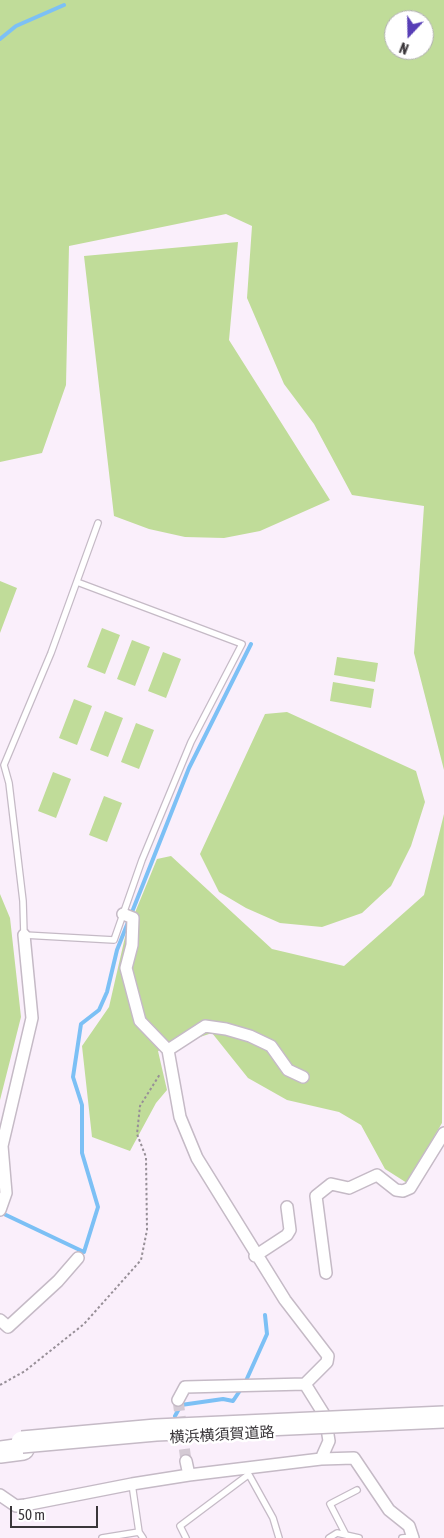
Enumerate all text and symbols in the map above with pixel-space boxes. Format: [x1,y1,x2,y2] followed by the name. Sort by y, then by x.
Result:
[384,10,434,60] north arrow
[397,39,411,57] text: N
[169,1423,275,1447] street label: 横浜横須賀道路
[12,1496,100,1528] scale bar
[18,1506,45,1523] text: 50 m

